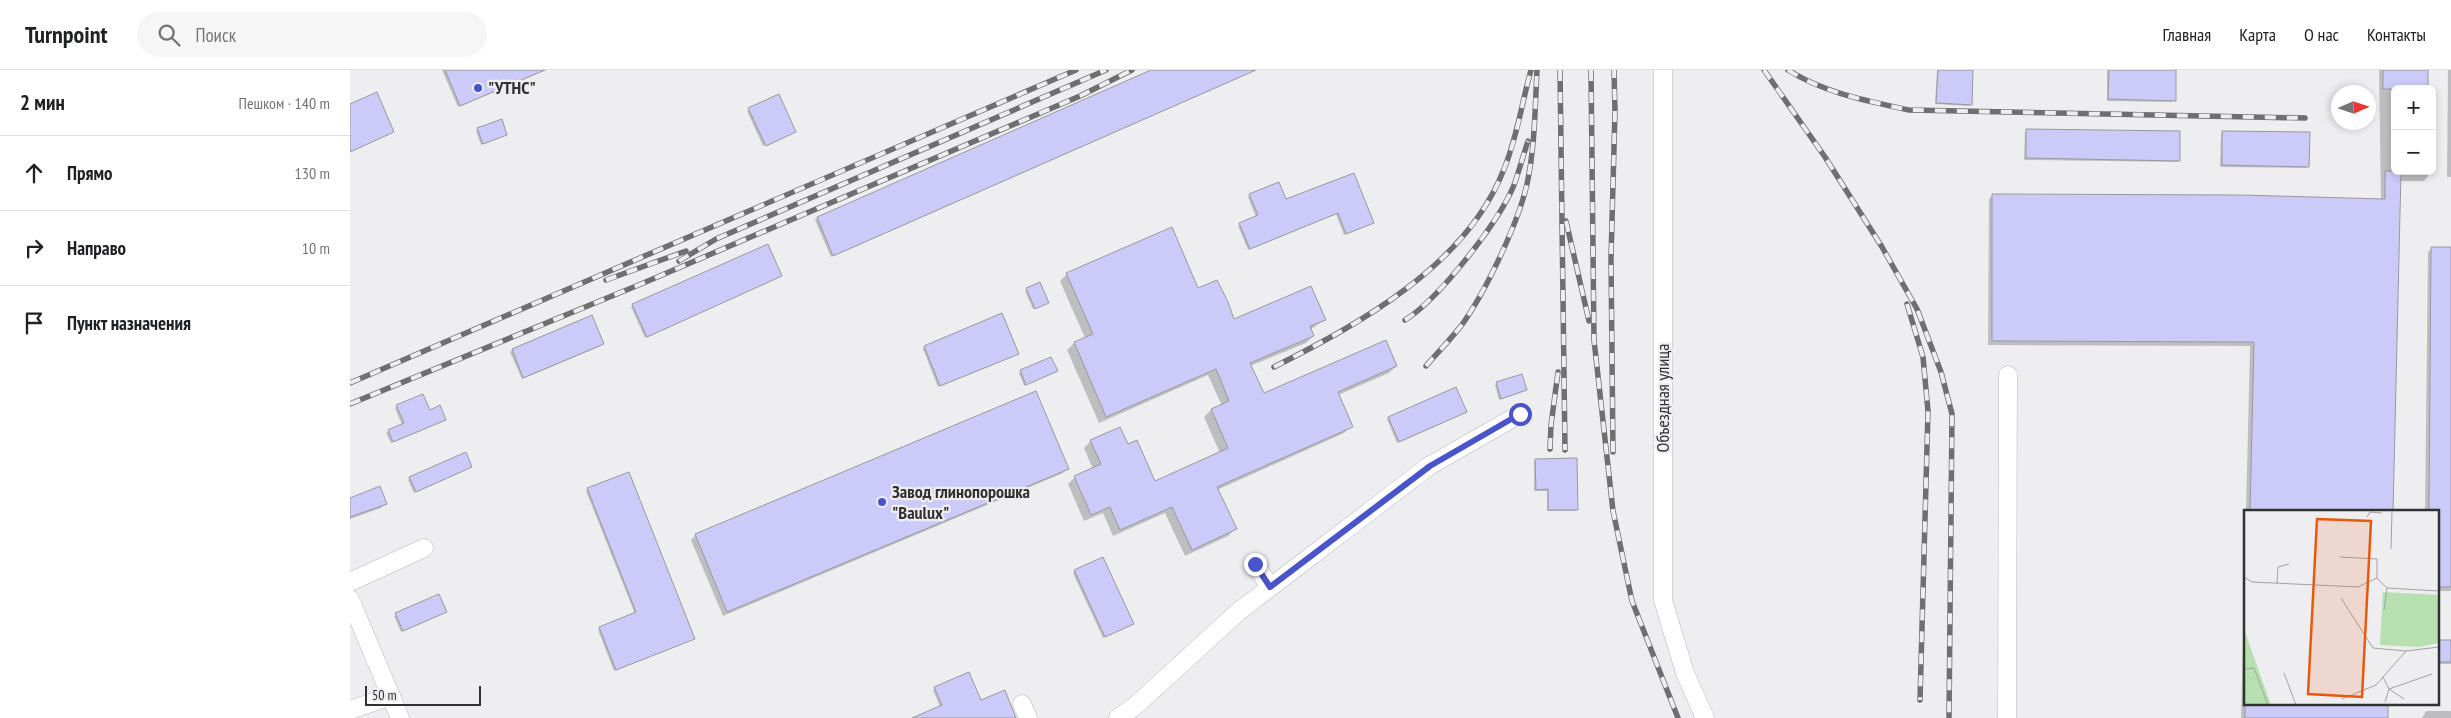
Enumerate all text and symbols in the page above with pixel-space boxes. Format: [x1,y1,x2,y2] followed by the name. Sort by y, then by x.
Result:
[137,12,487,57] search box
[25,19,107,50] text: Turnpoint
[155,21,183,49] icon: search
[195,23,236,47] text: Поиск
[2163,23,2211,46] text: Главная
[2239,23,2276,46] text: Карта
[2304,23,2339,46] text: О нас
[2367,23,2426,46] text: Контакты
[488,76,536,99] place label: "УТНС"
[472,82,484,94] marker: "УТНС"
[2331,85,2376,130] north arrow
[2391,85,2436,175] map controls
[2391,85,2436,130] button: +
[20,89,65,116] text: 2 мин
[239,93,330,113] text: Пешком · 140 m
[2391,130,2436,175] button: −
[20,159,48,187] icon: ahead
[67,161,112,185] text: Прямо
[295,163,330,183] text: 130 m
[20,234,48,262] icon: right
[67,236,126,260] text: Направо
[302,238,330,258] text: 10 m
[20,309,48,337] icon: arrive
[67,311,191,335] text: Пункт назначения
[1651,344,1674,452] street label: Объездная улица
[1509,403,1532,426] route start
[892,480,1030,524] place label: Завод глинопорошка "Baulux"
[876,496,888,508] marker: Завод глинопорошка "Baulux"
[2244,510,2438,706] inset map
[1244,553,1267,576] route end
[365,683,481,706] scale bar
[372,686,397,704] text: 50 m

